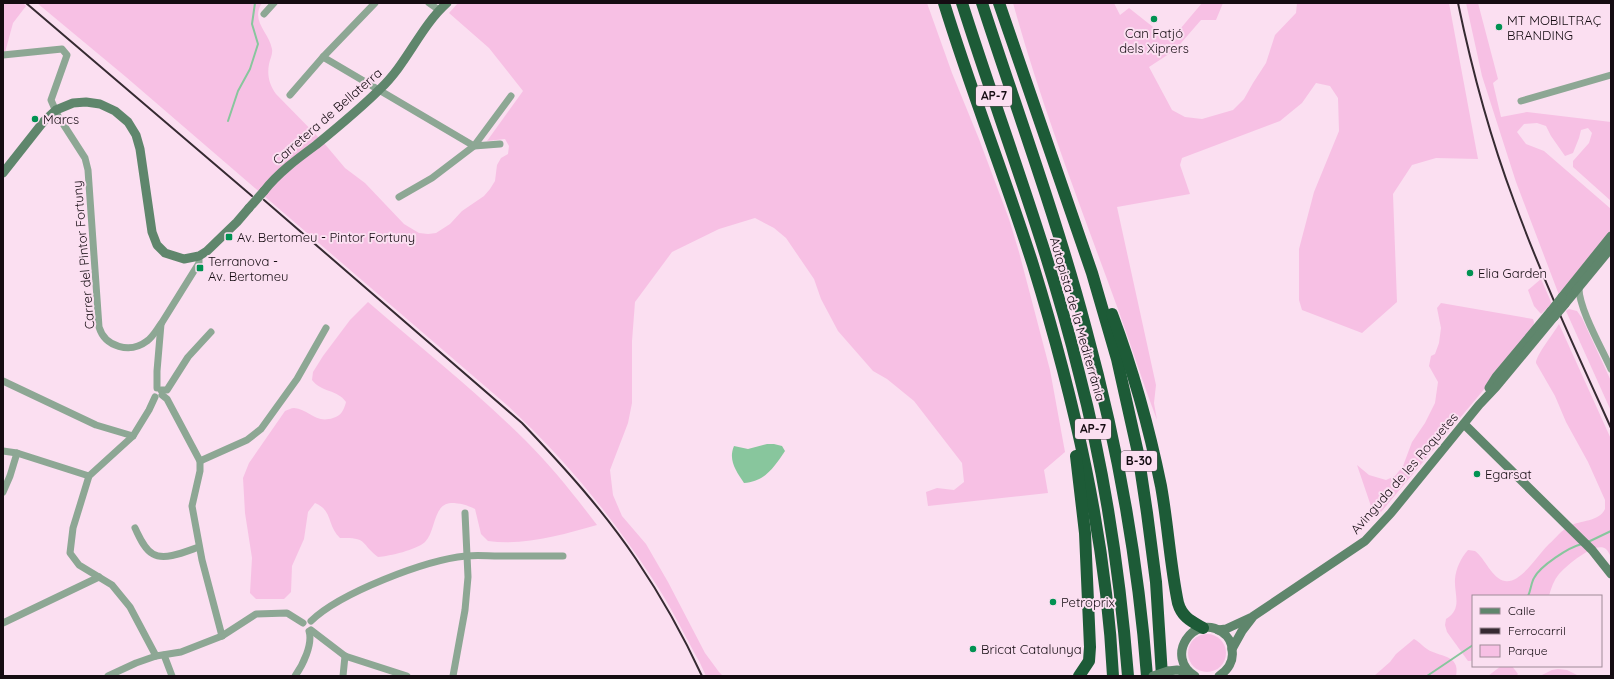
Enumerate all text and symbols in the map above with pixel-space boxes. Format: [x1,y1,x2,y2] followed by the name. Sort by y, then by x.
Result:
[1507,12,1602,43] place label: MT MOBILTRAÇ BRANDING
[1149,14,1159,24] marker: Can Fatjó dels Xiprers
[1494,22,1504,32] marker: MT MOBILTRAÇ BRANDING
[1119,25,1189,56] place label: Can Fatjó dels Xiprers
[269,64,385,168] street label: Carretera de Bellaterra
[976,86,1012,106] road number: AP-7
[43,111,79,127] place label: Marcs
[30,114,40,124] marker: Marcs
[69,180,97,330] street label: Carrer del Pintor Fortuny
[237,229,415,245] place label: Av. Bertomeu - Pintor Fortuny
[224,232,234,242] marker: Av. Bertomeu - Pintor Fortuny
[1047,235,1109,403] street label: Autopista de la Mediterrània
[208,253,288,284] place label: Terranova - Av. Bertomeu
[195,263,205,273] marker: Terranova - Av. Bertomeu
[1478,265,1547,281] place label: Elia Garden
[1465,268,1475,278] marker: Elia Garden
[1347,409,1461,537] street label: Avinguda de les Roquetes
[1075,419,1111,439] road number: AP-7
[1121,451,1157,471] road number: B-30
[1485,466,1532,482] place label: Egarsat
[1472,469,1482,479] marker: Egarsat
[1061,594,1115,610] place label: Petroprix
[1472,595,1602,667] legend
[1048,597,1058,607] marker: Petroprix
[1508,603,1536,618] text: Calle
[1508,623,1566,638] text: Ferrocarril
[981,641,1082,657] place label: Bricat Catalunya
[1508,643,1548,658] text: Parque
[968,644,978,654] marker: Bricat Catalunya

